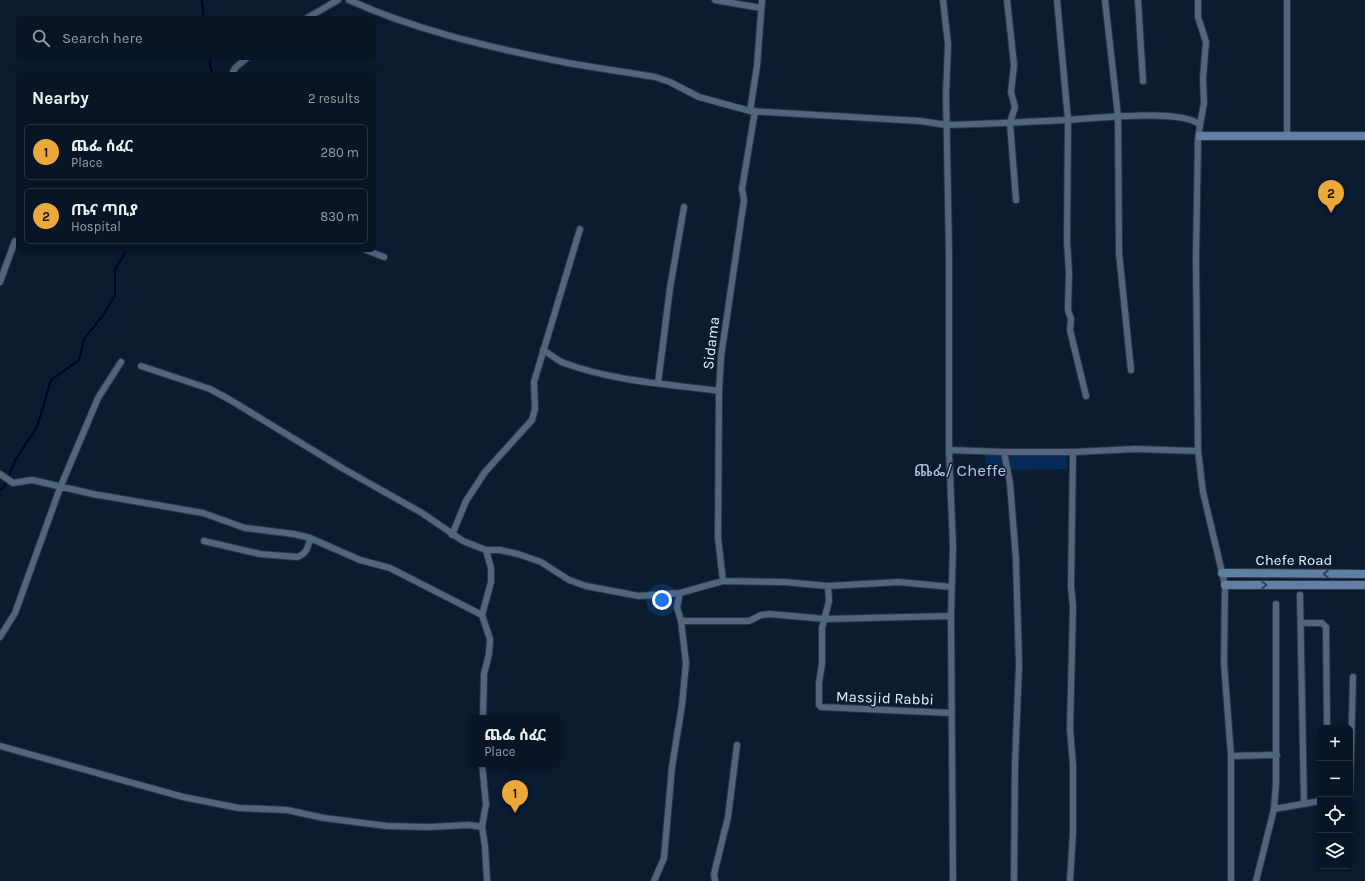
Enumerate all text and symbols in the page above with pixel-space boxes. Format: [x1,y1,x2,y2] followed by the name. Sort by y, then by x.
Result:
[16,16,376,60] search box
[30,27,52,49] icon: search
[62,29,143,47] text: Search here
[32,88,89,108] text: Nearby
[308,91,360,106] text: 2 results
[71,137,133,155] text: ጨፌ ሰፈር
[44,145,48,160] text: 1
[321,145,359,160] text: 280 m
[71,155,102,170] text: Place
[1318,180,1344,213] pin: 2
[71,201,138,219] text: ጤና ጣቢያ
[42,209,50,224] text: 2
[320,209,359,224] text: 830 m
[71,219,121,234] text: Hospital
[699,316,723,370] street label: Sidama
[914,460,1006,480] district label: ጨፌ/ Cheffe
[1256,551,1332,569] street label: Chefe Road
[1323,570,1329,578] one-way arrow
[1261,581,1267,589] one-way arrow
[652,590,672,610] your location
[836,687,934,709] street label: Massjid Rabbi
[470,715,560,767] popup
[1317,725,1353,869] map controls
[1317,725,1353,761] button: +
[484,726,546,744] text: ጨፌ ሰፈር
[484,744,516,759] text: Place
[1317,761,1353,797] button: −
[502,780,528,813] pin: 1
[1317,797,1353,833] button: locate
[1317,833,1353,869] button: layers

